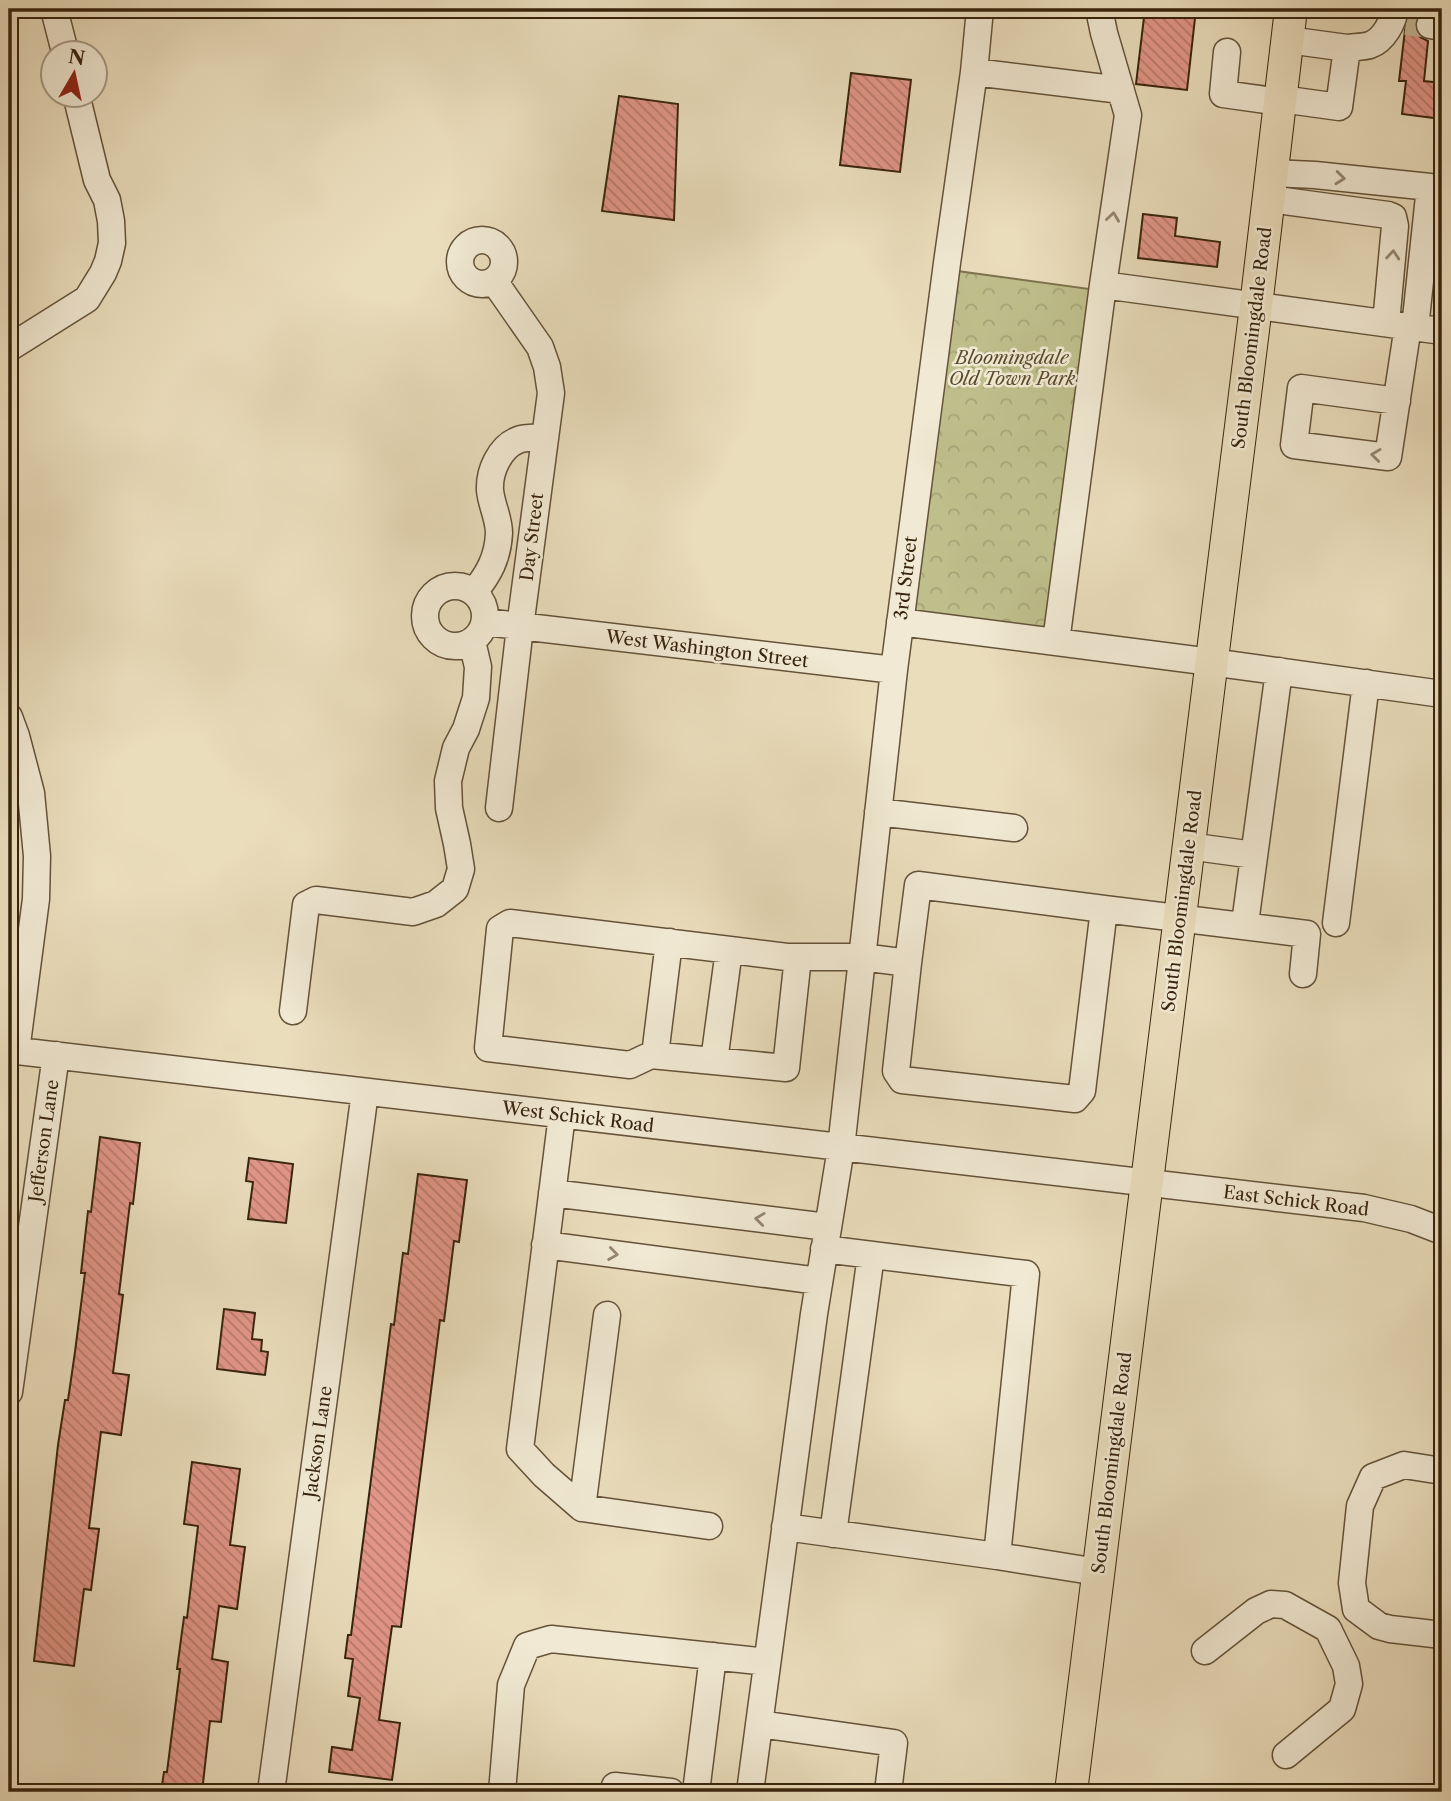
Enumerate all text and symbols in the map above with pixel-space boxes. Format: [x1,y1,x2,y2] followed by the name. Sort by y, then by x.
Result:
[38,38,108,108] north arrow
[67,45,87,70] text: N
[1335,170,1346,185] one-way arrow
[1105,211,1120,223] one-way arrow
[1227,226,1277,450] street label: South Bloomingdale Road
[1385,250,1400,261] one-way arrow
[949,347,1076,390] park label: Bloomingdale Old Town Park
[1370,448,1382,463] one-way arrow
[516,491,548,582] street label: Day Street
[890,534,922,621] street label: 3rd Street
[603,626,810,672] street label: West Washington Street
[1157,789,1207,1013] street label: South Bloomingdale Road
[24,1078,63,1207] street label: Jefferson Lane
[500,1097,655,1137] street label: West Schick Road
[1222,1181,1370,1221] street label: East Schick Road
[754,1211,766,1226] one-way arrow
[607,1246,619,1261] one-way arrow
[1087,1351,1137,1575] street label: South Bloomingdale Road
[299,1384,337,1502] street label: Jackson Lane

